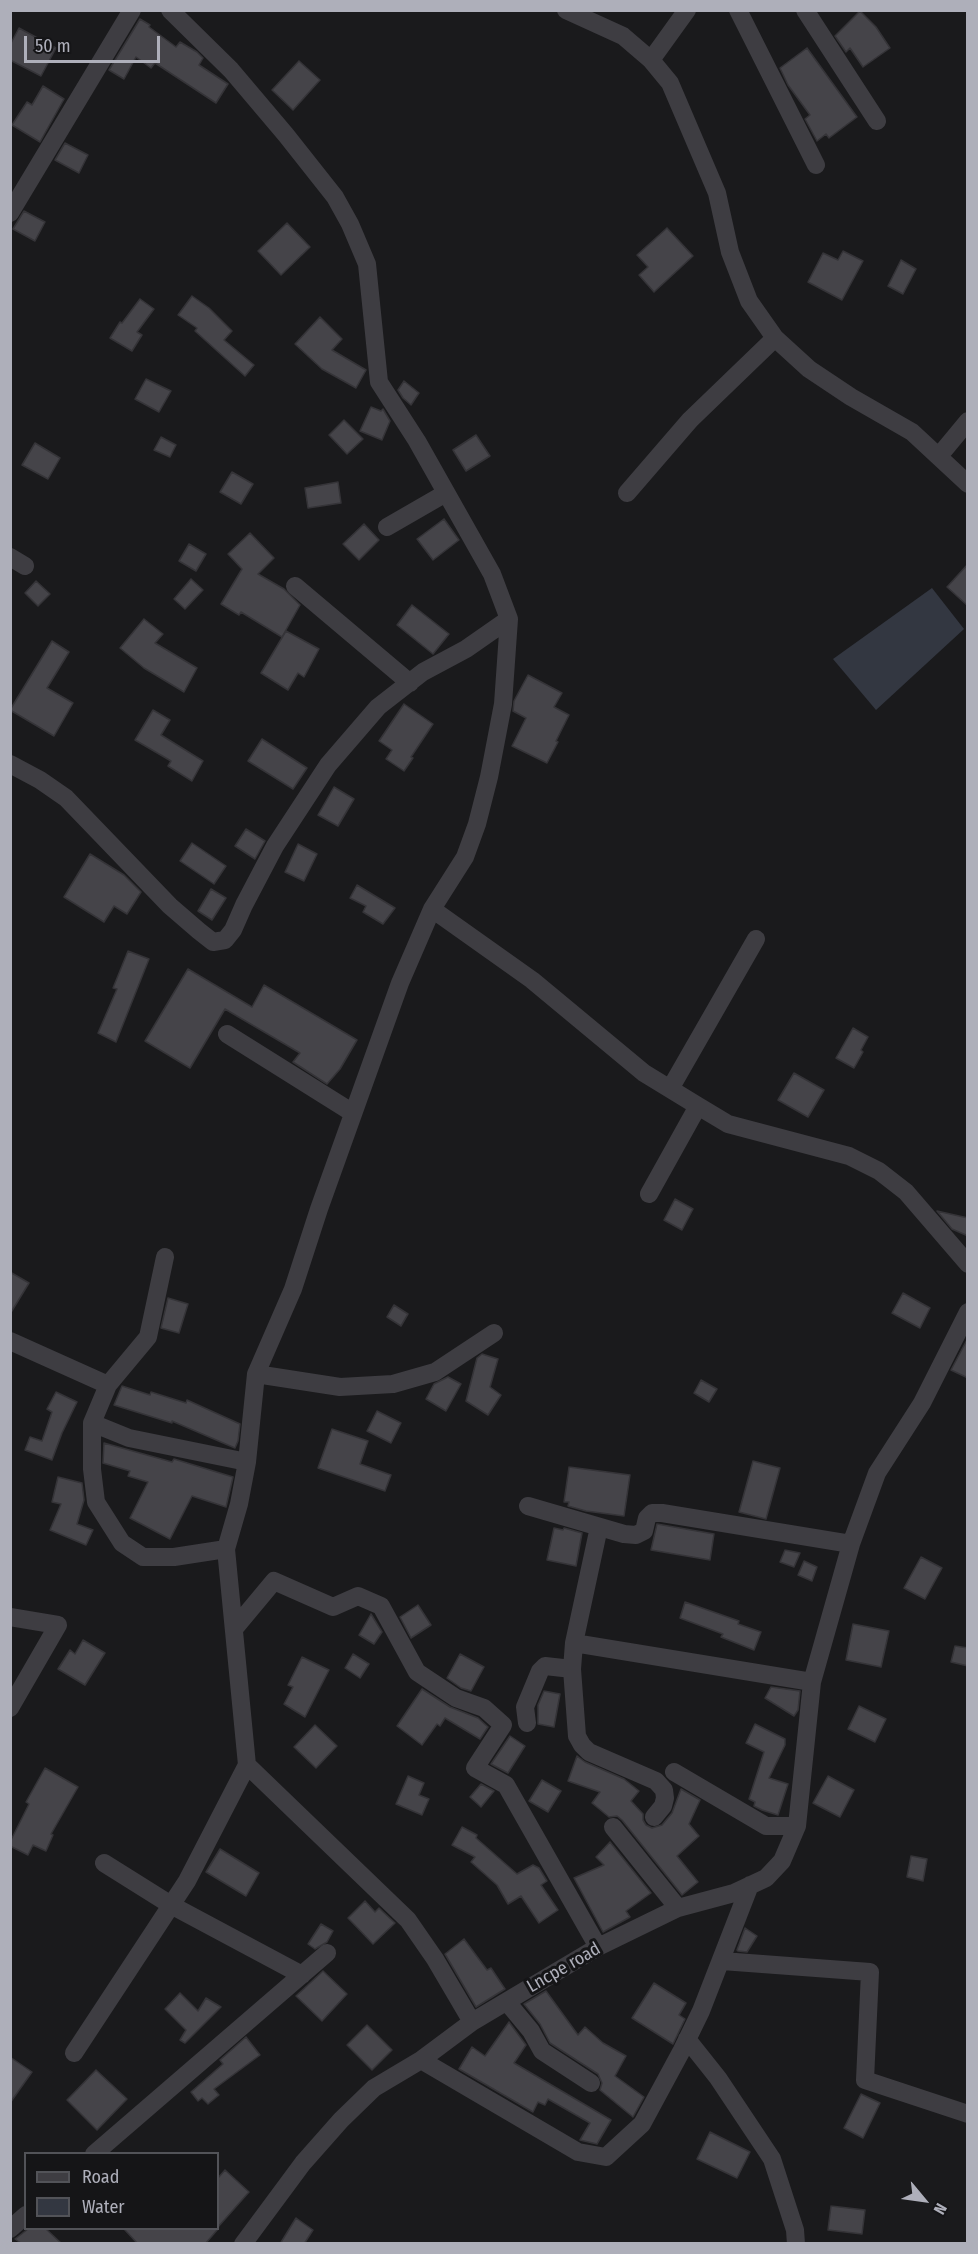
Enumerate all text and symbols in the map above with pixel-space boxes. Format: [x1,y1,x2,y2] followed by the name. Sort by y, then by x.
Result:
[27,24,164,62] scale bar
[35,35,71,57] text: 50 m
[523,1938,605,1998] street label: Lncpe road
[24,2152,219,2230] legend
[82,2166,119,2188] text: Road
[894,2170,954,2230] north arrow
[82,2196,125,2218] text: Water
[930,2200,951,2218] text: N

